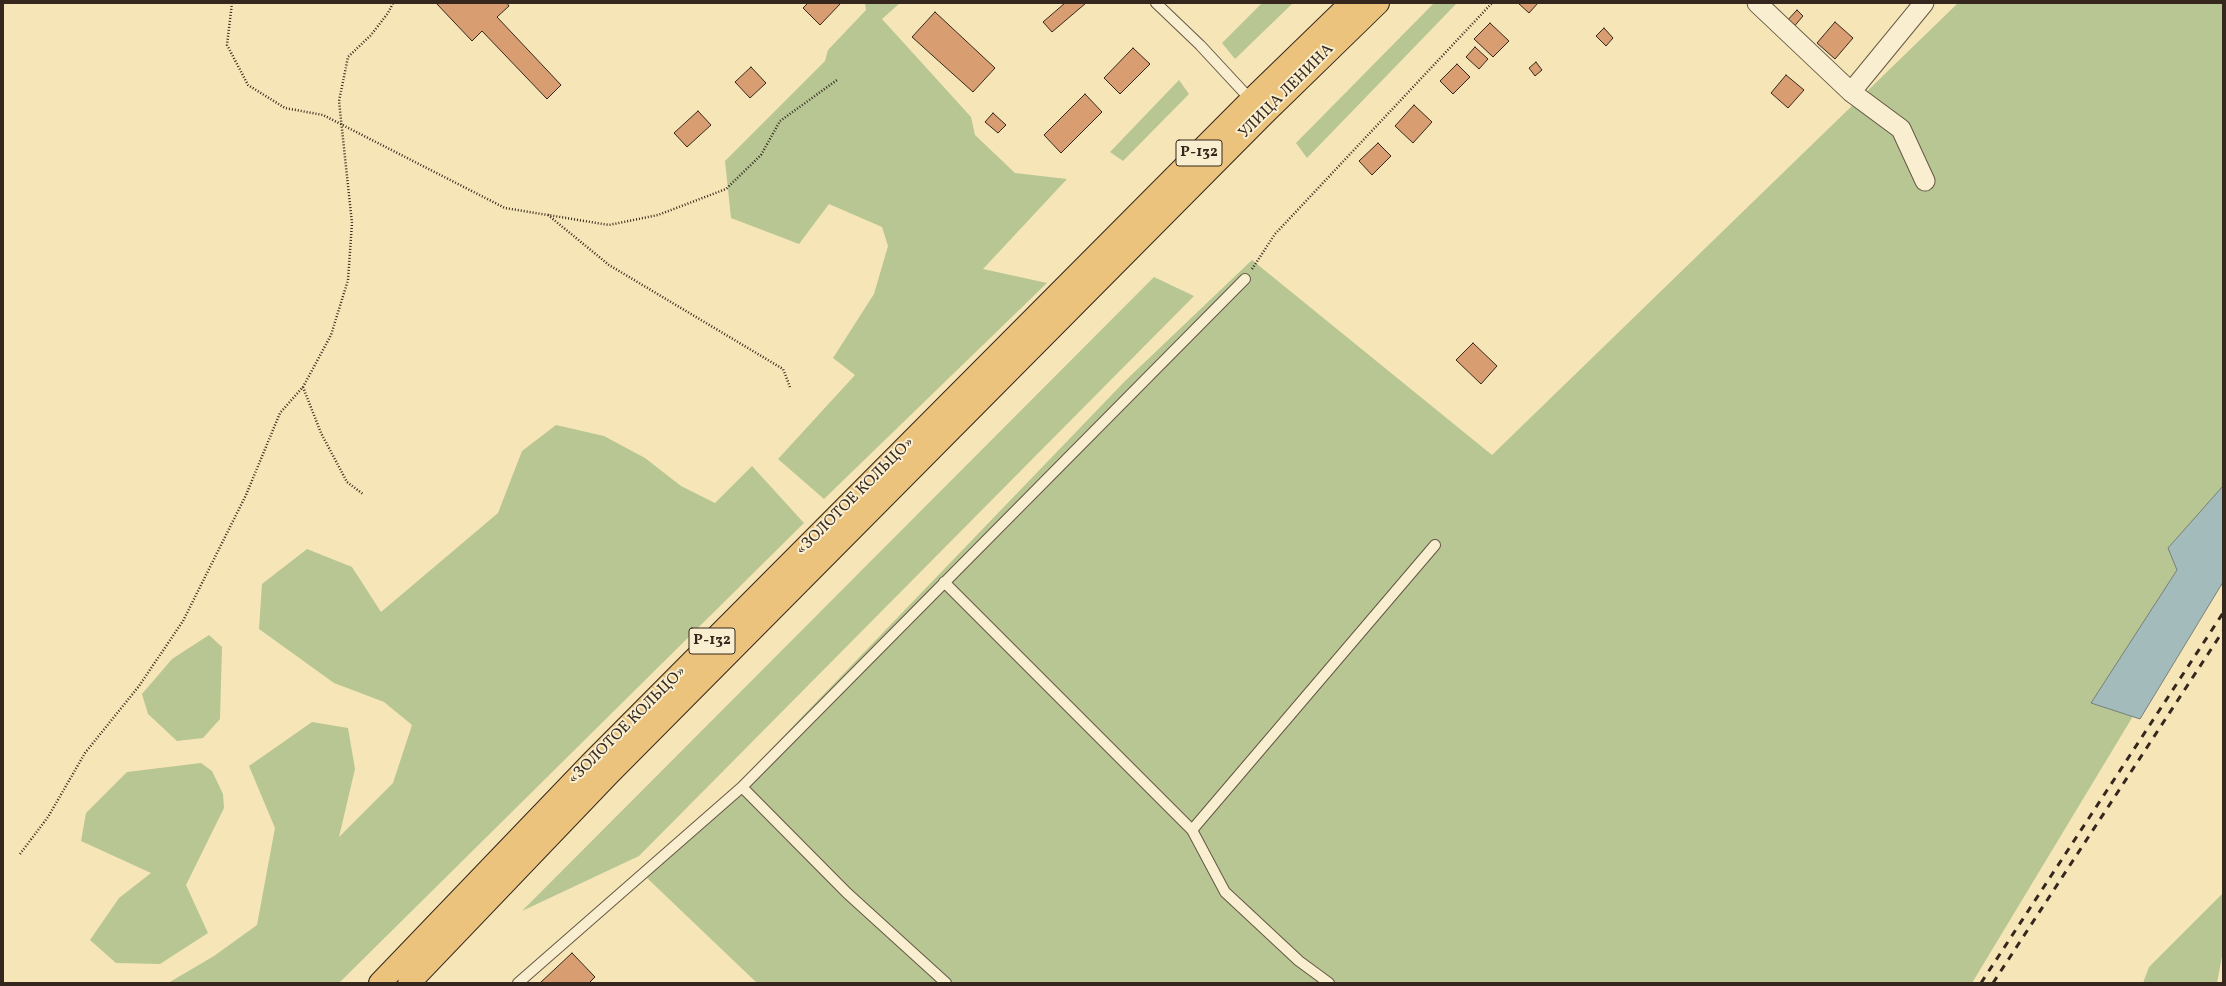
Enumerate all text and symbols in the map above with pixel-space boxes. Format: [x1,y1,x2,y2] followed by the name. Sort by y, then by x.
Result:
[1236,41,1338,143] street label: УЛИЦА ЛЕНИНА
[1176,140,1222,166] road number: Р-132
[793,434,919,560] street label: «ЗОЛОТОЕ КОЛЬЦО»
[689,628,735,654] road number: Р-132
[565,663,691,789] street label: «ЗОЛОТОЕ КОЛЬЦО»

